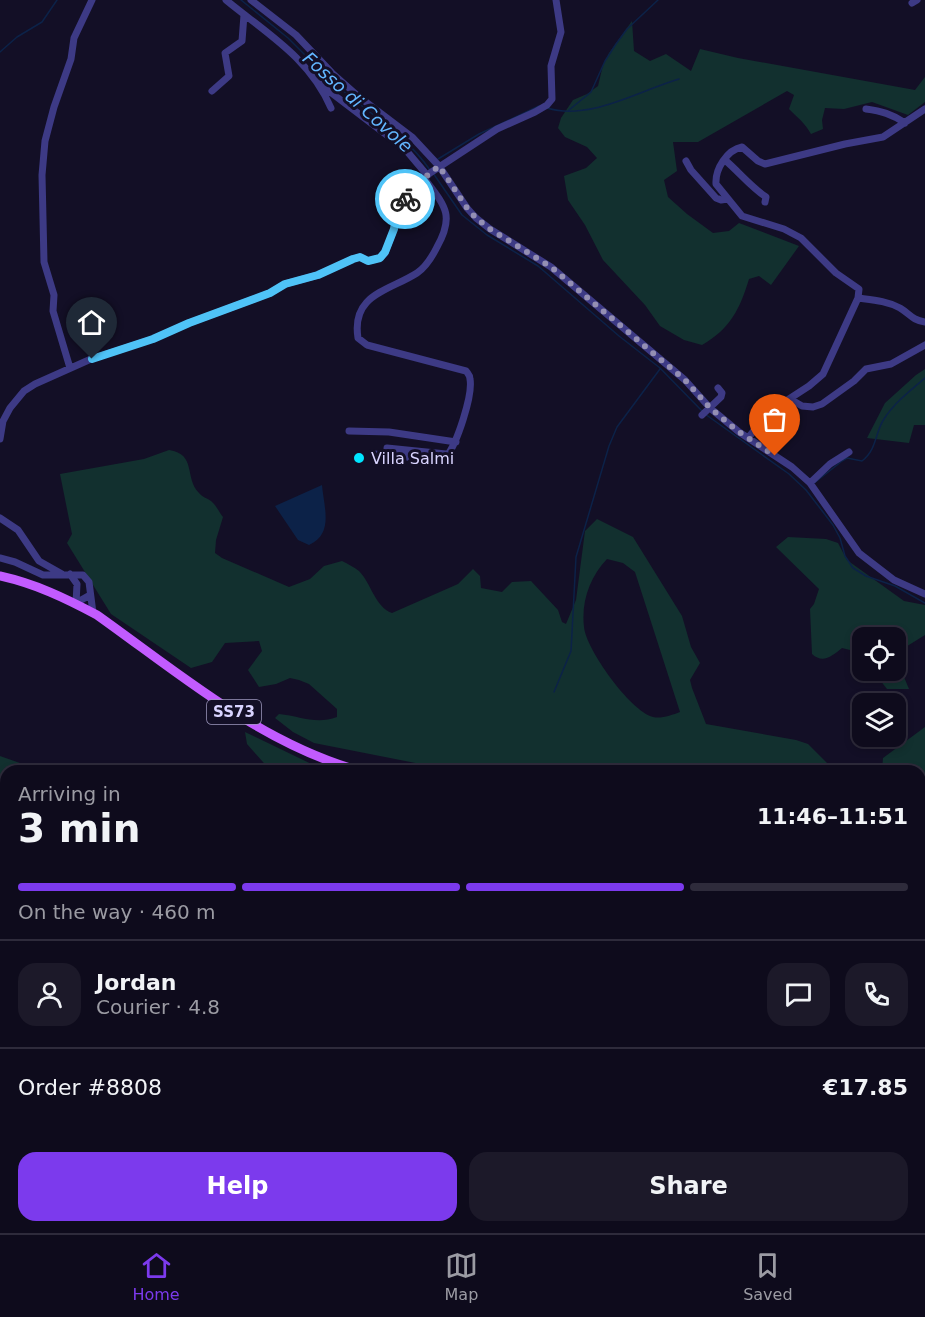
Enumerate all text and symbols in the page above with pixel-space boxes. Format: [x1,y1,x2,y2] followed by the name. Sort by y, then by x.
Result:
[299,47,417,157] water label: Fosso di Covole
[375,169,435,229] courier
[389,183,422,216] icon: bike
[66,297,117,359] pin
[75,306,108,339] icon: home
[749,394,800,456] pin
[758,403,791,436] icon: bag
[371,449,454,468] place label: Villa Salmi
[352,451,366,465] marker: Villa Salmi
[852,627,906,747] map controls
[852,627,906,681] button: locate
[852,693,906,747] button: layers
[207,700,261,724] road number: SS73
[18,782,121,806] text: Arriving in
[757,804,908,829] text: 11:46–11:51
[18,806,140,851] text: 3 min
[18,900,216,924] text: On the way · 460 m
[18,963,81,1026] button: person
[767,963,830,1026] button: chat
[845,963,908,1026] button: phone
[96,970,176,995] text: Jordan
[96,995,220,1019] text: Courier · 4.8
[18,1075,162,1100] text: Order #8808
[823,1075,908,1100] text: €17.85
[18,1152,457,1221] button: Help
[469,1152,908,1221] button: Share
[132,1249,180,1304] tab: Home
[445,1249,478,1304] tab: Map
[743,1249,793,1304] tab: Saved

